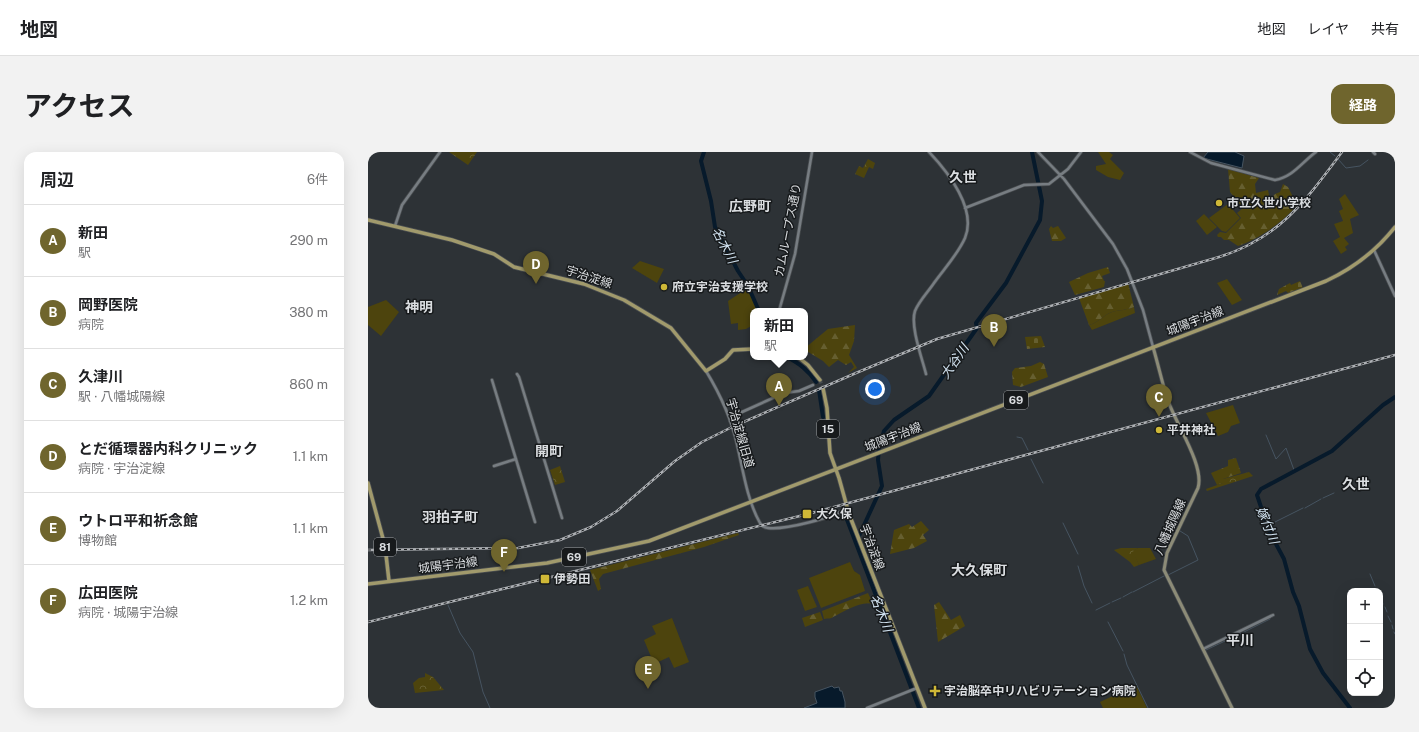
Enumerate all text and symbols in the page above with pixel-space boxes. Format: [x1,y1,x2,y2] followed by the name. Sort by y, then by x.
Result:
[20,18,58,40] text: 地図
[1257,21,1285,37] text: 地図
[1307,21,1349,37] text: レイヤ
[1371,21,1399,37] text: 共有
[1331,84,1395,124] button: 経路
[24,89,135,122] text: アクセス
[949,169,977,185] district label: 久世
[40,170,74,190] text: 周辺
[307,172,328,187] text: 6件
[772,182,804,278] street label: カムループス通り
[1227,196,1311,210] place label: 市立久世小学校
[729,198,771,214] district label: 広野町
[1214,198,1224,208] marker: 市立久世小学校
[78,224,108,241] text: 新田
[709,224,741,268] water label: 名木川
[48,233,58,248] text: A
[290,233,328,248] text: 290 m
[78,245,91,260] text: 駅
[523,251,549,284] pin: D
[564,263,614,291] street label: 宇治淀線
[672,280,768,294] place label: 府立宇治支援学校
[659,282,669,292] marker: 府立宇治支援学校
[78,296,138,313] text: 岡野医院
[405,299,433,315] district label: 神明
[1164,304,1226,338] street label: 城陽宇治線
[49,305,57,320] text: B
[289,305,328,320] text: 380 m
[750,308,808,360] popup
[981,314,1007,347] pin: B
[78,317,104,332] text: 病院
[764,317,794,334] text: 新田
[764,338,777,353] text: 駅
[937,339,973,382] water label: 大谷川
[78,368,123,385] text: 久津川
[766,373,792,406] pin: A
[48,377,58,392] text: C
[289,377,328,392] text: 860 m
[865,379,885,399] your location
[1146,384,1172,417] pin: C
[78,389,165,404] text: 駅 · 八幡城陽線
[1004,391,1028,409] road number: 69
[723,396,757,470] street label: 宇治淀線旧道
[817,420,839,438] road number: 15
[862,420,924,454] street label: 城陽宇治線
[1167,423,1215,437] place label: 平井神社
[1154,425,1164,435] marker: 平井神社
[78,440,258,457] text: とだ循環器内科クリニック
[535,443,563,459] district label: 開町
[48,449,58,464] text: D
[293,449,328,464] text: 1.1 km
[78,461,165,476] text: 病院 · 宇治淀線
[1342,476,1370,492] district label: 久世
[1151,497,1189,557] street label: 八幡城陽線
[1253,504,1283,548] water label: 嫁付川
[816,507,852,521] place label: 大久保
[801,508,813,520] marker: 大久保
[422,509,478,525] district label: 羽拍子町
[78,512,198,529] text: ウトロ平和祈念館
[49,521,57,536] text: E
[293,521,328,536] text: 1.1 km
[857,522,887,572] street label: 宇治淀線
[78,533,117,548] text: 博物館
[374,538,396,556] road number: 81
[491,539,517,572] pin: F
[562,548,586,566] road number: 69
[417,554,479,576] street label: 城陽宇治線
[951,562,1007,578] district label: 大久保町
[554,572,590,586] place label: 伊勢田
[539,573,551,585] marker: 伊勢田
[78,584,138,601] text: 広田医院
[1347,588,1383,696] map controls
[1347,588,1383,624] button: +
[868,592,896,636] water label: 名木川
[49,593,57,608] text: F
[290,593,328,608] text: 1.2 km
[78,605,178,620] text: 病院 · 城陽宇治線
[1347,624,1383,660] button: −
[1226,632,1254,648] district label: 平川
[635,656,661,689] pin: E
[1347,660,1383,696] button: locate
[944,684,1136,698] place label: 宇治脳卒中リハビリテーション病院
[929,685,941,697] marker: 宇治脳卒中リハビリテーション病院

